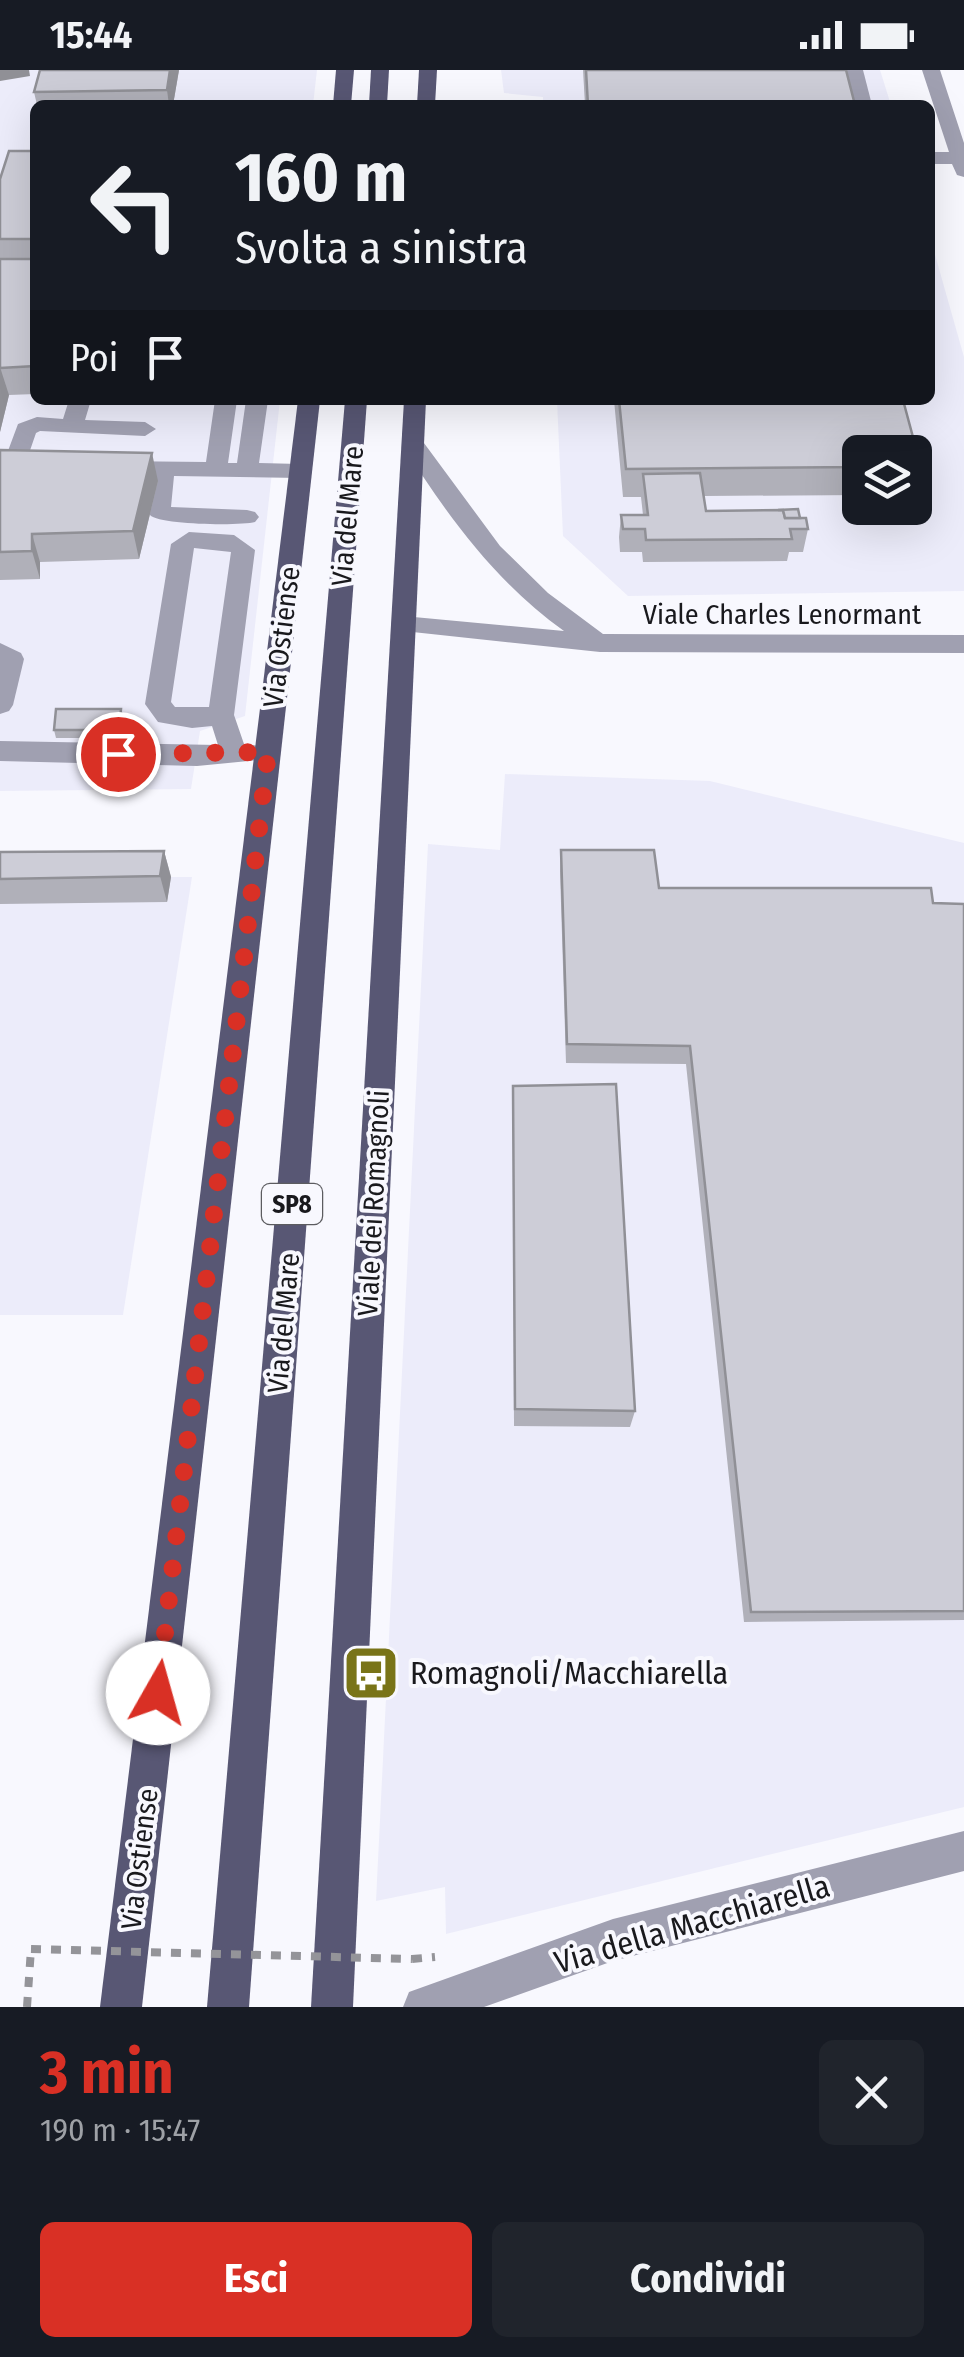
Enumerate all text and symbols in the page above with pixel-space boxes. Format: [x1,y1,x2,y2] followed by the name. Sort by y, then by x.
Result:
[50,12,132,58] text: 15:44
[235,136,407,220] text: 160 m
[70,140,200,270] icon: left
[235,221,528,275] text: Svolta a sinistra
[138,330,193,385] icon: arrive
[70,335,118,381] text: Poi
[842,435,932,525] map controls
[842,435,932,525] button: layers
[325,444,370,588] street label: Via del Mare
[256,565,307,709] street label: Via Ostiense
[643,598,922,631] street label: Viale Charles Lenormant
[76,712,161,797] pin
[91,727,146,782] icon: arrive
[351,1089,396,1317] street label: Viale dei Romagnoli
[262,1184,322,1224] road number: SP8
[261,1251,306,1395] street label: Via del Mare
[106,1641,210,1745] position arrow
[341,1643,401,1703] bus stop icon: Romagnoli/Macchiarella
[410,1654,728,1692] place label: Romagnoli/Macchiarella
[114,1787,165,1931] street label: Via Ostiense
[550,1866,834,1982] street label: Via della Macchiarella
[40,2037,174,2109] text: 3 min
[819,2040,924,2145] button: close
[40,2111,200,2149] text: 190 m · 15:47
[40,2222,472,2337] button: Esci
[492,2222,924,2337] button: Condividi

